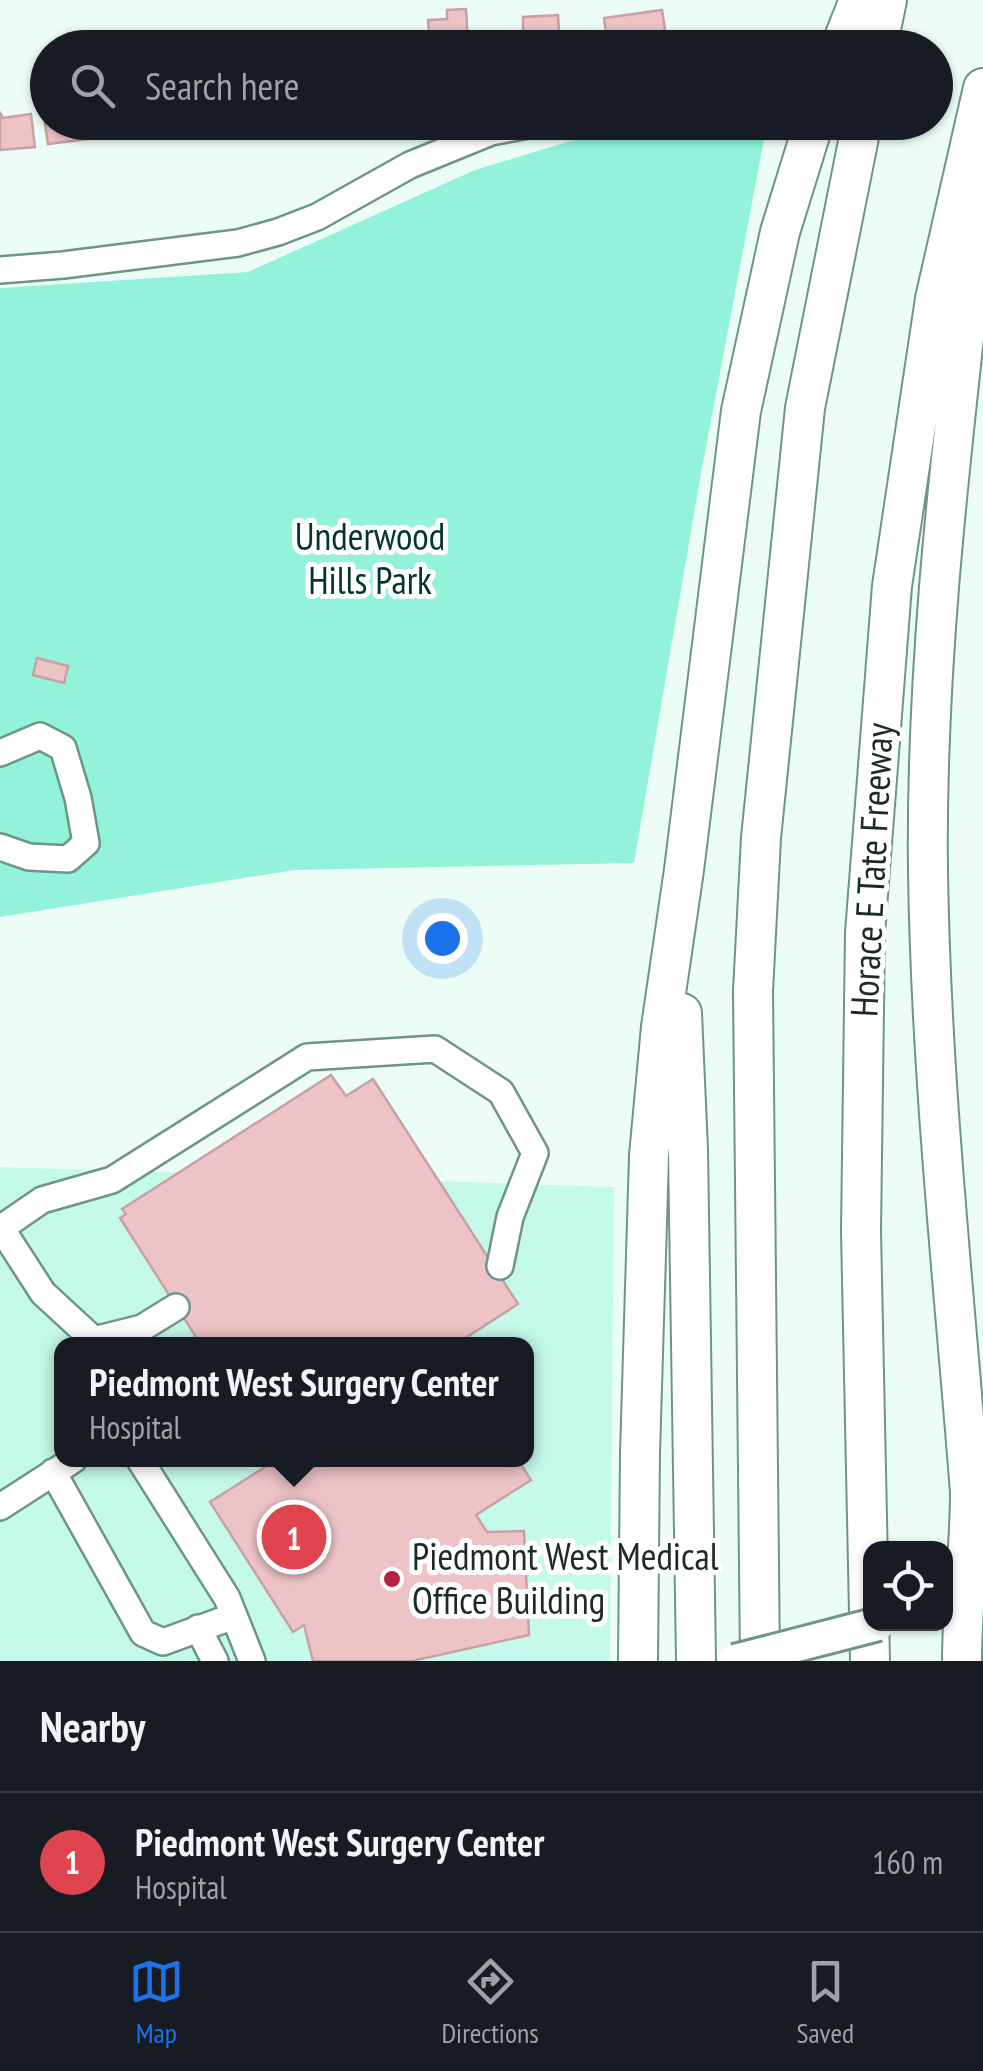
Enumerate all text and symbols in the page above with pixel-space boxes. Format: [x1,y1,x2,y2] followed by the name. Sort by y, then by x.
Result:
[30,30,953,140] search box
[65,58,120,113] icon: search
[145,61,299,110] text: Search here
[295,511,445,604] park label: Underwood Hills Park
[838,721,903,1018] street label: Horace E Tate Freeway
[417,913,468,964] your location
[54,1337,534,1467] popup
[89,1357,499,1406] text: Piedmont West Surgery Center
[89,1406,181,1448] text: Hospital
[262,1500,326,1574] pin: 1
[412,1531,719,1624] place label: Piedmont West Medical Office Building
[863,1541,953,1631] map controls
[863,1541,953,1631] button: locate
[381,1568,403,1590] marker: Piedmont West Medical Office Building
[40,1699,145,1754] text: Nearby
[135,1817,544,1866] text: Piedmont West Surgery Center
[65,1841,80,1883] text: 1
[872,1841,943,1883] text: 160 m
[135,1866,227,1908] text: Hospital
[129,1954,184,2051] tab: Map
[441,1954,539,2051] tab: Directions
[796,1954,854,2051] tab: Saved

